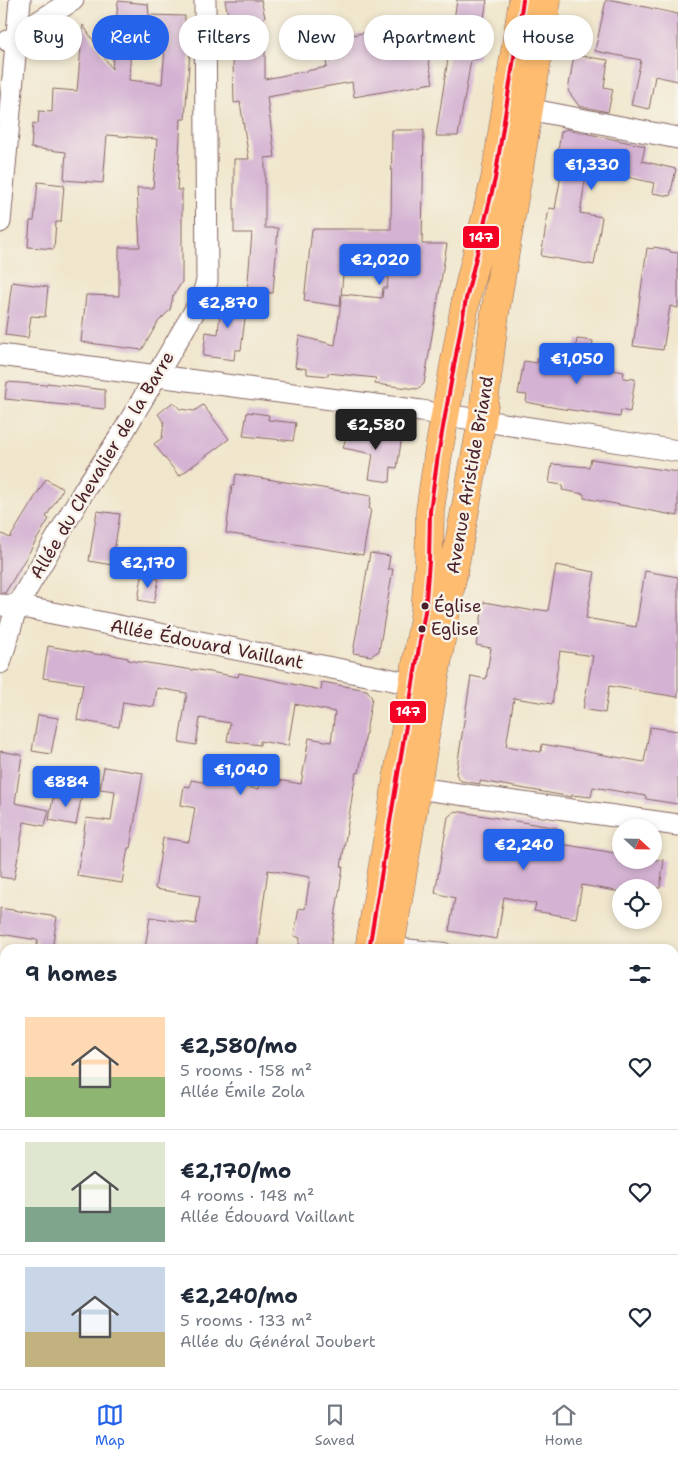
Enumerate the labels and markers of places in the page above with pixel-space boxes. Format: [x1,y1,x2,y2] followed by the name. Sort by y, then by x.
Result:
[551,148,633,191] pin: €1,330
[339,244,421,286] pin: €2,020
[187,286,269,329] pin: €2,870
[536,342,618,385] pin: €1,050
[335,408,417,451] pin: €2,580
[107,546,189,589] pin: €2,170
[434,594,482,617] place label: Église
[420,601,430,611] marker: Église
[431,618,479,640] place label: Eglise
[417,624,427,634] marker: Eglise
[200,754,282,796] pin: €1,040
[36,766,96,808] pin: €884
[483,828,565,871] pin: €2,240

